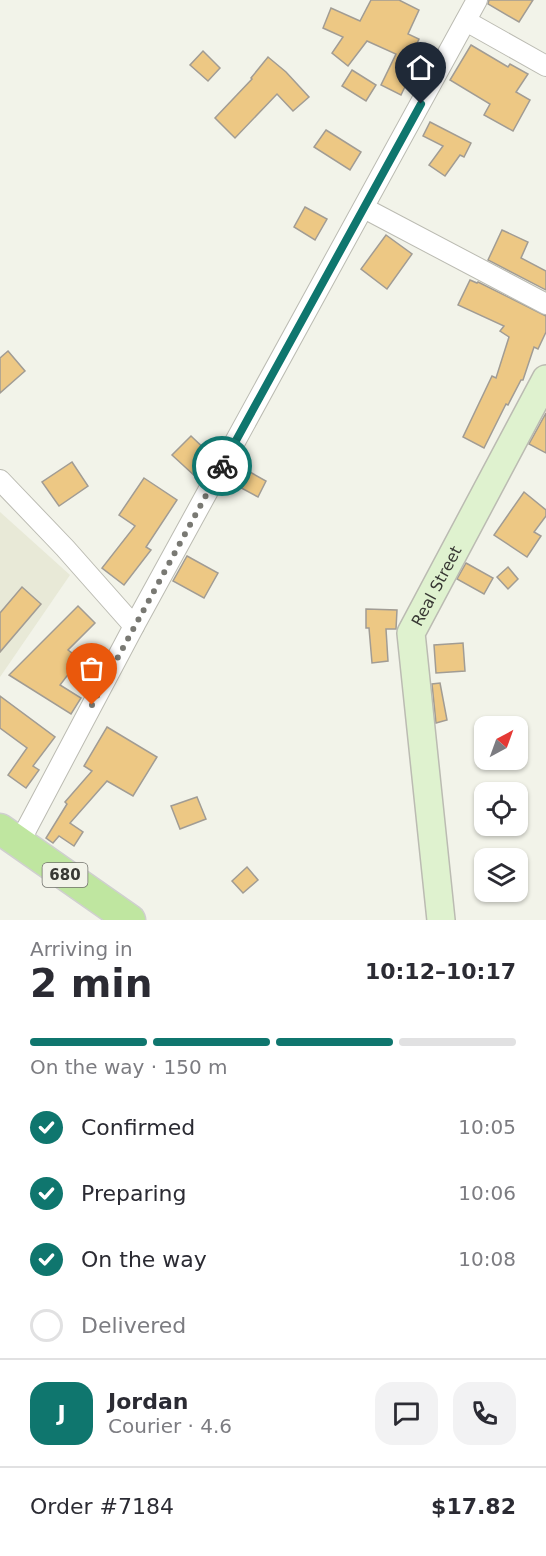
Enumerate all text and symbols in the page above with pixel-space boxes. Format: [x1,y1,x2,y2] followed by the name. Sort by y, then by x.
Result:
[395,42,446,104] pin
[404,51,437,84] icon: home
[192,436,252,496] courier
[206,450,239,483] icon: bike
[407,542,465,629] street label: Real Street
[66,643,117,705] pin
[75,652,108,685] icon: bag
[474,716,528,770] north arrow
[474,716,528,902] map controls
[474,782,528,836] button: locate
[474,848,528,902] button: layers
[42,863,88,887] road number: 680
[30,937,133,961] text: Arriving in
[365,959,516,984] text: 10:12–10:17
[30,961,152,1006] text: 2 min
[30,1055,228,1079] text: On the way · 150 m
[30,1111,63,1144] icon: check
[81,1115,195,1140] text: Confirmed
[458,1115,516,1139] text: 10:05
[30,1177,63,1210] icon: check
[81,1181,187,1206] text: Preparing
[458,1181,516,1205] text: 10:06
[30,1243,63,1276] icon: check
[81,1247,207,1272] text: On the way
[458,1247,516,1271] text: 10:08
[81,1313,186,1338] text: Delivered
[375,1382,438,1445] button: chat
[453,1382,516,1445] button: phone
[108,1389,188,1414] text: Jordan
[57,1401,66,1426] text: J
[108,1414,232,1438] text: Courier · 4.6
[30,1494,174,1519] text: Order #7184
[431,1494,516,1519] text: $17.82

